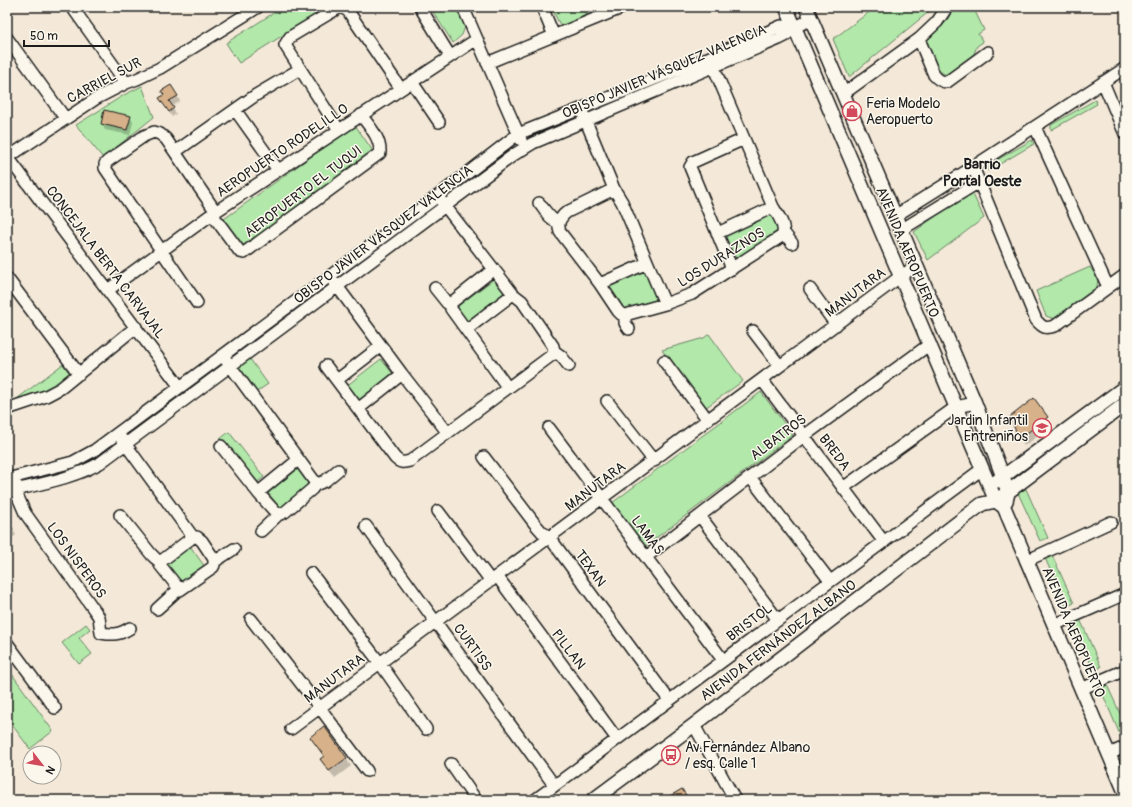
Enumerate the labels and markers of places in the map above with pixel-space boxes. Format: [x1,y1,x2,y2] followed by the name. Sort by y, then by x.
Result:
[866,95,941,128] place label: Feria Modelo Aeropuerto
[841,100,863,122] shop icon: Feria Modelo Aeropuerto
[948,412,1029,445] place label: Jardin Infantil Entreniños
[1031,417,1053,439] school or university icon: Jardin Infantil Entreniños
[685,739,811,772] place label: Av.Fernández Albano / esq. Calle 1
[660,744,682,766] bus stop icon: Av.Fernández Albano / esq. Calle 1

